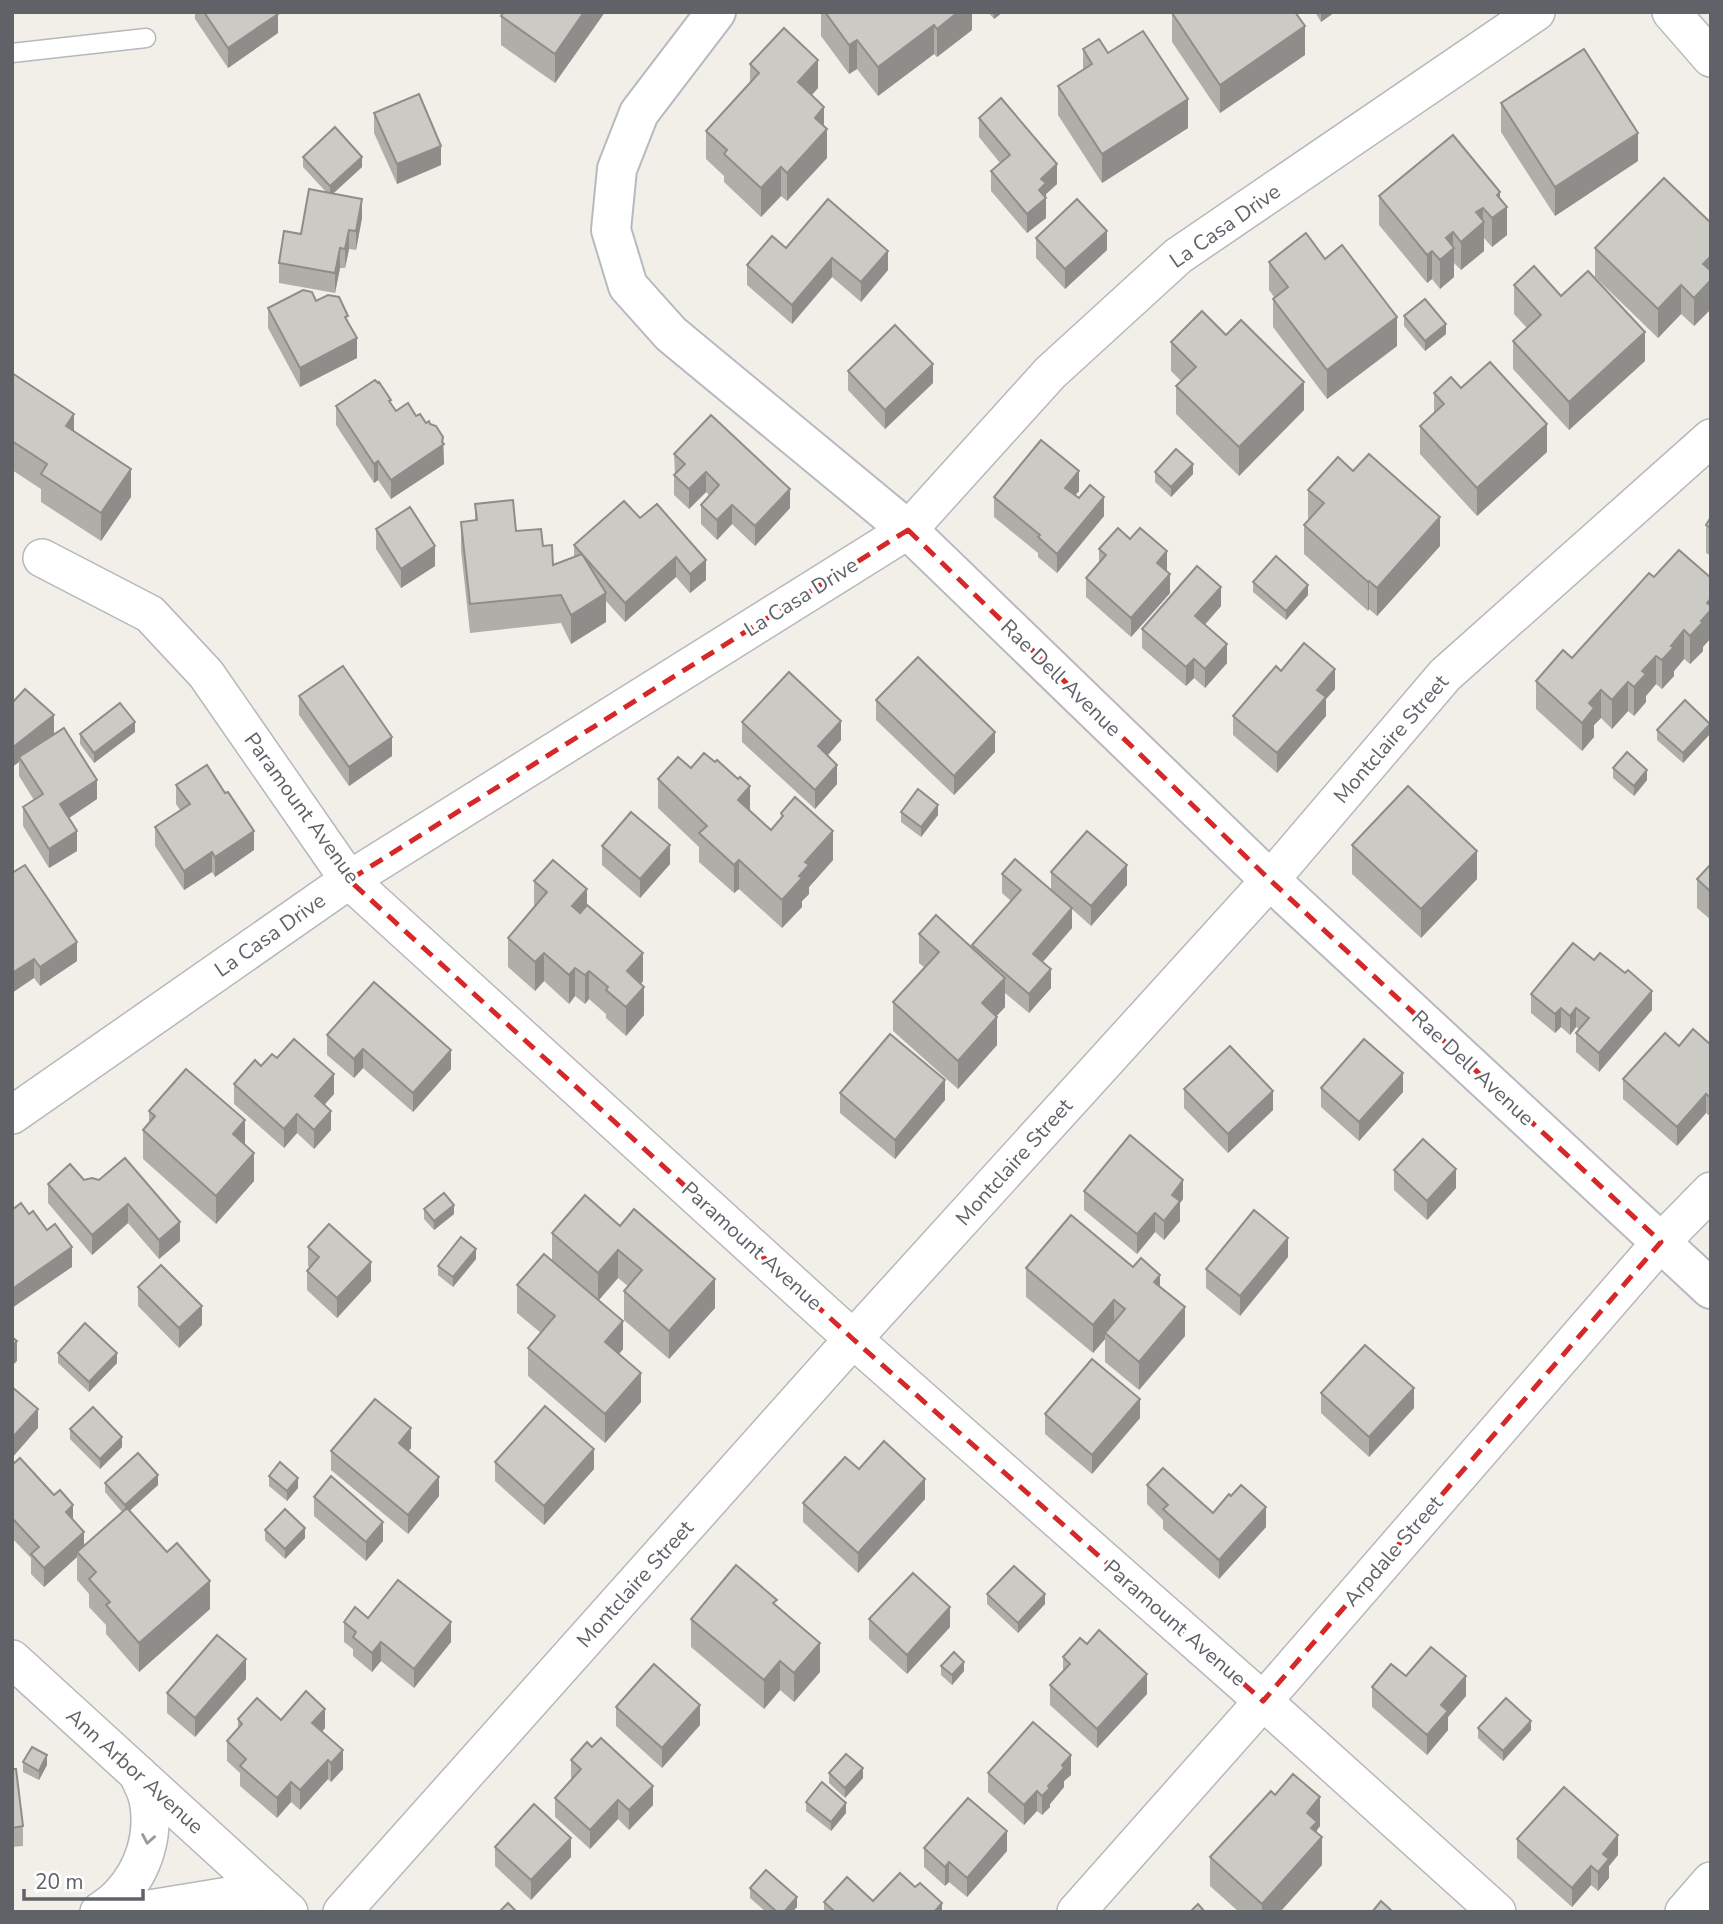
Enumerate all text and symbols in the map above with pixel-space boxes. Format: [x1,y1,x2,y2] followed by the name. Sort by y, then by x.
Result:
[1164,177,1286,275] street label: La Casa Drive
[739,551,863,643] street label: La Casa Drive
[995,613,1127,743] street label: Rae Dell Avenue
[1327,668,1455,809] street label: Montclaire Street
[238,727,366,889] street label: Paramount Avenue
[209,886,331,984] street label: La Casa Drive
[1406,1004,1540,1132] street label: Rae Dell Avenue
[949,1092,1079,1232] street label: Montclaire Street
[676,1175,828,1317] street label: Paramount Avenue
[1337,1489,1449,1612] street label: Arpdale Street
[570,1514,700,1654] street label: Montclaire Street
[1098,1553,1252,1693] street label: Paramount Avenue
[60,1702,210,1840] street label: Ann Arbor Avenue
[141,1833,156,1845] one-way arrow
[24,1857,144,1901] scale bar
[35,1868,84,1896] text: 20 m

